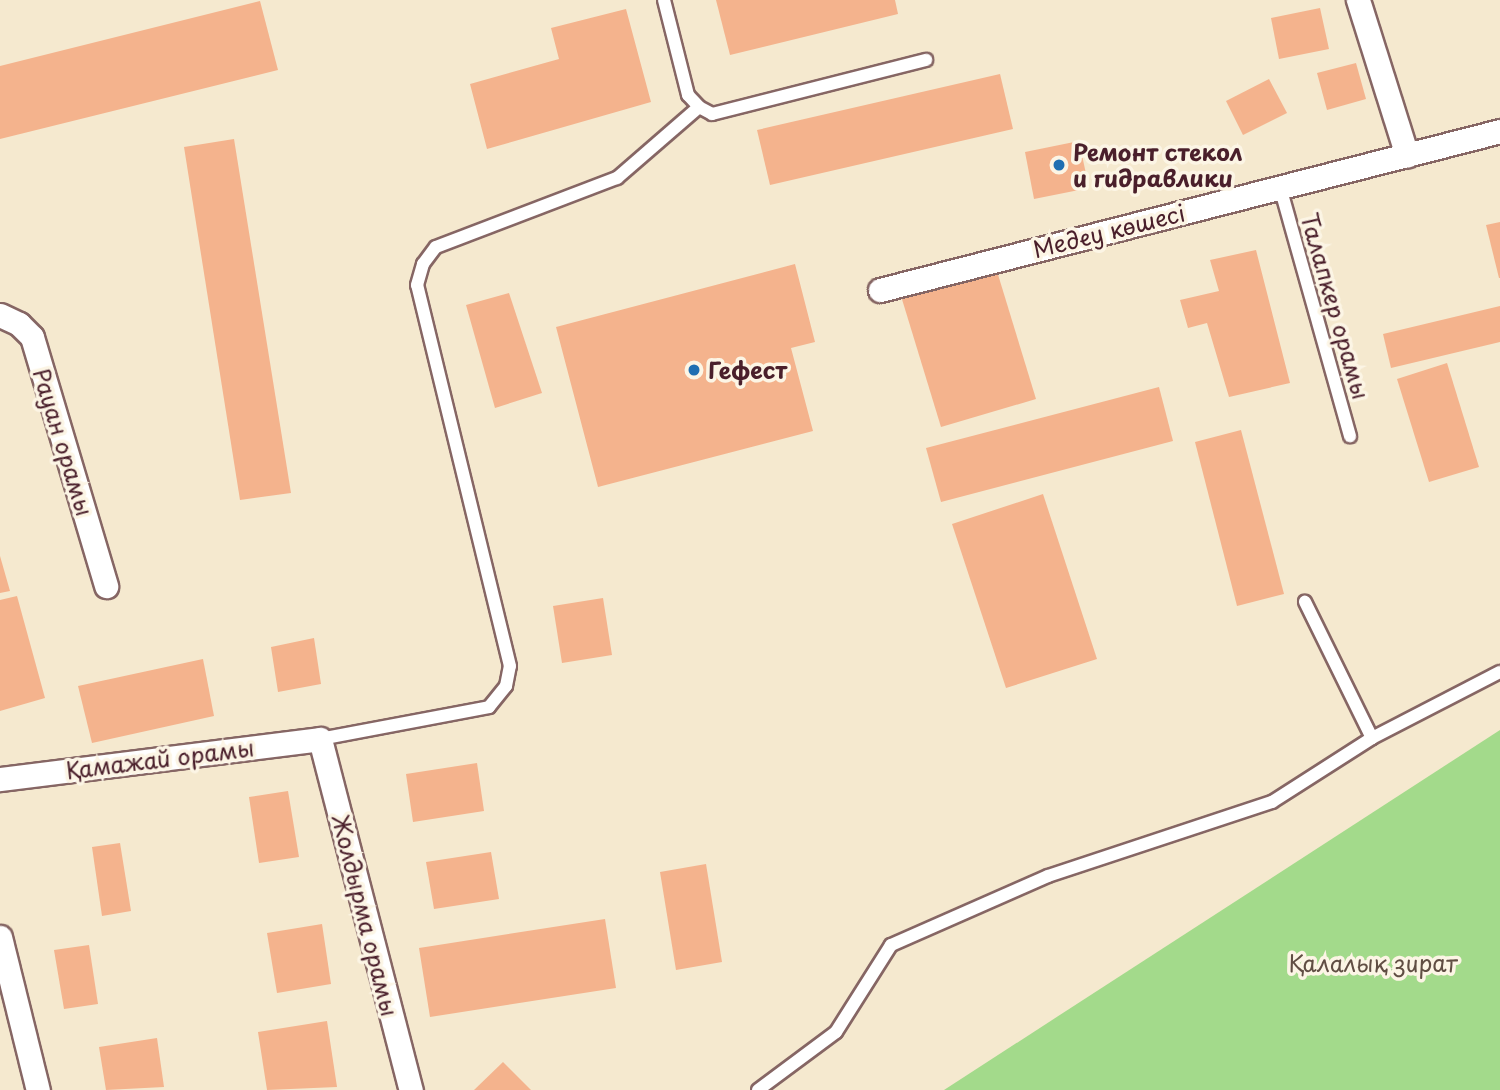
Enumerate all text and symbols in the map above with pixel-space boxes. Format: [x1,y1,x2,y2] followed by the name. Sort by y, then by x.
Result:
[1073,138,1243,192] place label: Ремонт стекол и гидравлики
[1051,157,1067,173] marker: Ремонт стекол и гидравлики
[1029,199,1189,263] street label: Медеу көшесі
[1295,209,1375,403] street label: Талапкер орамы
[708,356,787,384] place label: Гефест
[686,362,702,378] marker: Гефест
[27,365,99,519] street label: Рауан орамы
[64,734,256,784] street label: Қамажай орамы
[326,810,404,1020] street label: Жолдырма орамы
[1289,949,1457,977] park label: Қалалық зират

